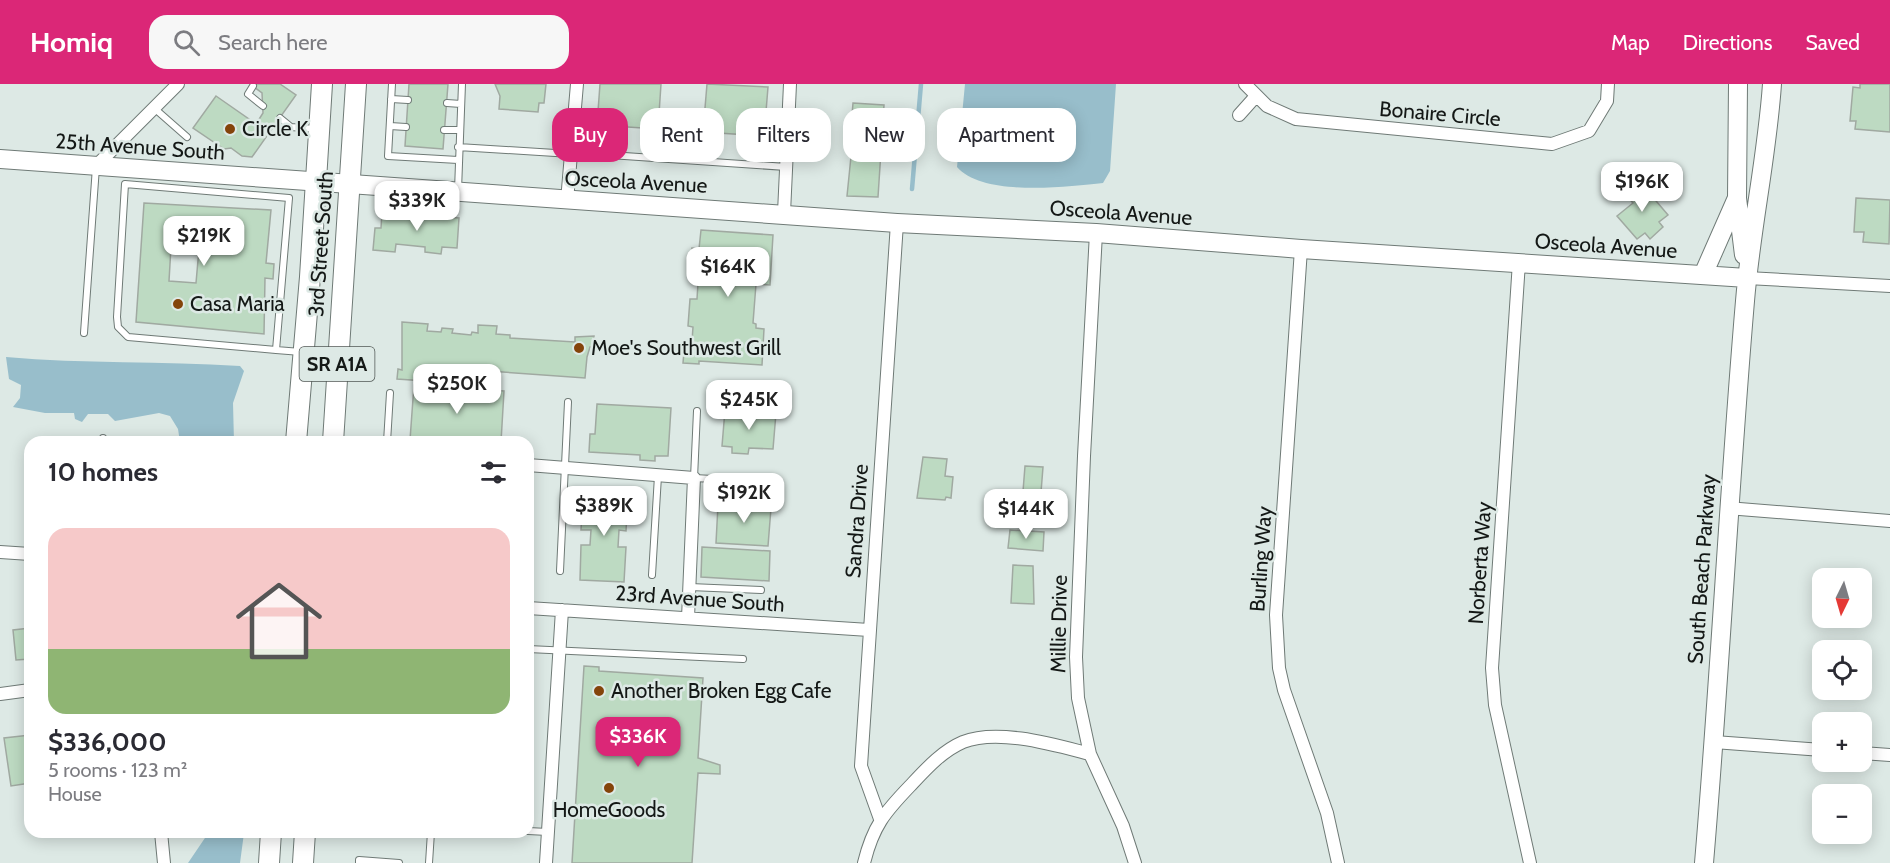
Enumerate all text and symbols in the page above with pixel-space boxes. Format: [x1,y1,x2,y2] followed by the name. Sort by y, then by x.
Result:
[149,15,569,69] search box
[30,25,113,59] text: Homiq
[170,26,203,59] icon: search
[218,29,327,56] text: Search here
[1611,30,1650,55] text: Map
[1683,30,1772,55] text: Directions
[1805,30,1860,55] text: Saved
[1378,96,1502,131] street label: Bonaire Circle
[552,108,628,162] chip: Buy
[640,108,724,162] chip: Rent
[736,108,831,162] chip: Filters
[843,108,925,162] chip: New
[937,108,1076,162] chip: Apartment
[242,116,308,141] place label: Circle K
[223,122,237,136] marker: Circle K
[54,128,226,165] street label: 25th Avenue South
[1600,162,1684,213] pin: $196K
[564,165,708,198] street label: Osceola Avenue
[1615,169,1669,193] text: $196K
[303,170,338,318] street label: 3rd Street South
[375,181,459,232] pin: $339K
[389,188,445,212] text: $339K
[1049,195,1193,230] street label: Osceola Avenue
[162,216,246,267] pin: $219K
[177,223,231,247] text: $219K
[1534,228,1678,263] street label: Osceola Avenue
[686,247,770,298] pin: $164K
[700,254,756,278] text: $164K
[190,291,285,316] place label: Casa Maria
[171,297,185,311] marker: Casa Maria
[591,335,781,360] place label: Moe's Southwest Grill
[572,341,586,355] marker: Moe's Southwest Grill
[300,347,374,381] road number: SR A1A
[415,364,499,415] pin: $250K
[427,371,487,395] text: $250K
[707,380,791,431] pin: $245K
[720,387,778,411] text: $245K
[48,456,158,488] text: 10 homes
[477,456,510,489] icon: filters
[840,463,873,579] street label: Sandra Drive
[702,473,786,524] pin: $192K
[1682,473,1721,665] street label: South Beach Parkway
[717,480,771,504] text: $192K
[562,486,646,537] pin: $389K
[984,489,1068,540] pin: $144K
[575,493,633,517] text: $389K
[998,496,1054,520] text: $144K
[1463,500,1496,625] street label: Norberta Way
[1244,505,1277,613] street label: Burling Way
[225,567,333,675] icon: home
[1812,568,1872,628] north arrow
[1812,568,1872,844] map controls
[1045,574,1072,673] street label: Millie Drive
[615,580,786,617] street label: 23rd Avenue South
[1812,640,1872,700] button: locate
[611,678,832,703] place label: Another Broken Egg Cafe
[592,684,606,698] marker: Another Broken Egg Cafe
[1812,712,1872,772] button: +
[596,717,680,768] pin: $336K
[610,724,666,748] text: $336K
[48,726,167,758] text: $336,000
[48,758,187,782] text: 5 rooms · 123 m²
[602,781,616,795] marker: HomeGoods
[48,782,102,806] text: House
[1812,784,1872,844] button: −
[553,797,666,822] place label: HomeGoods

